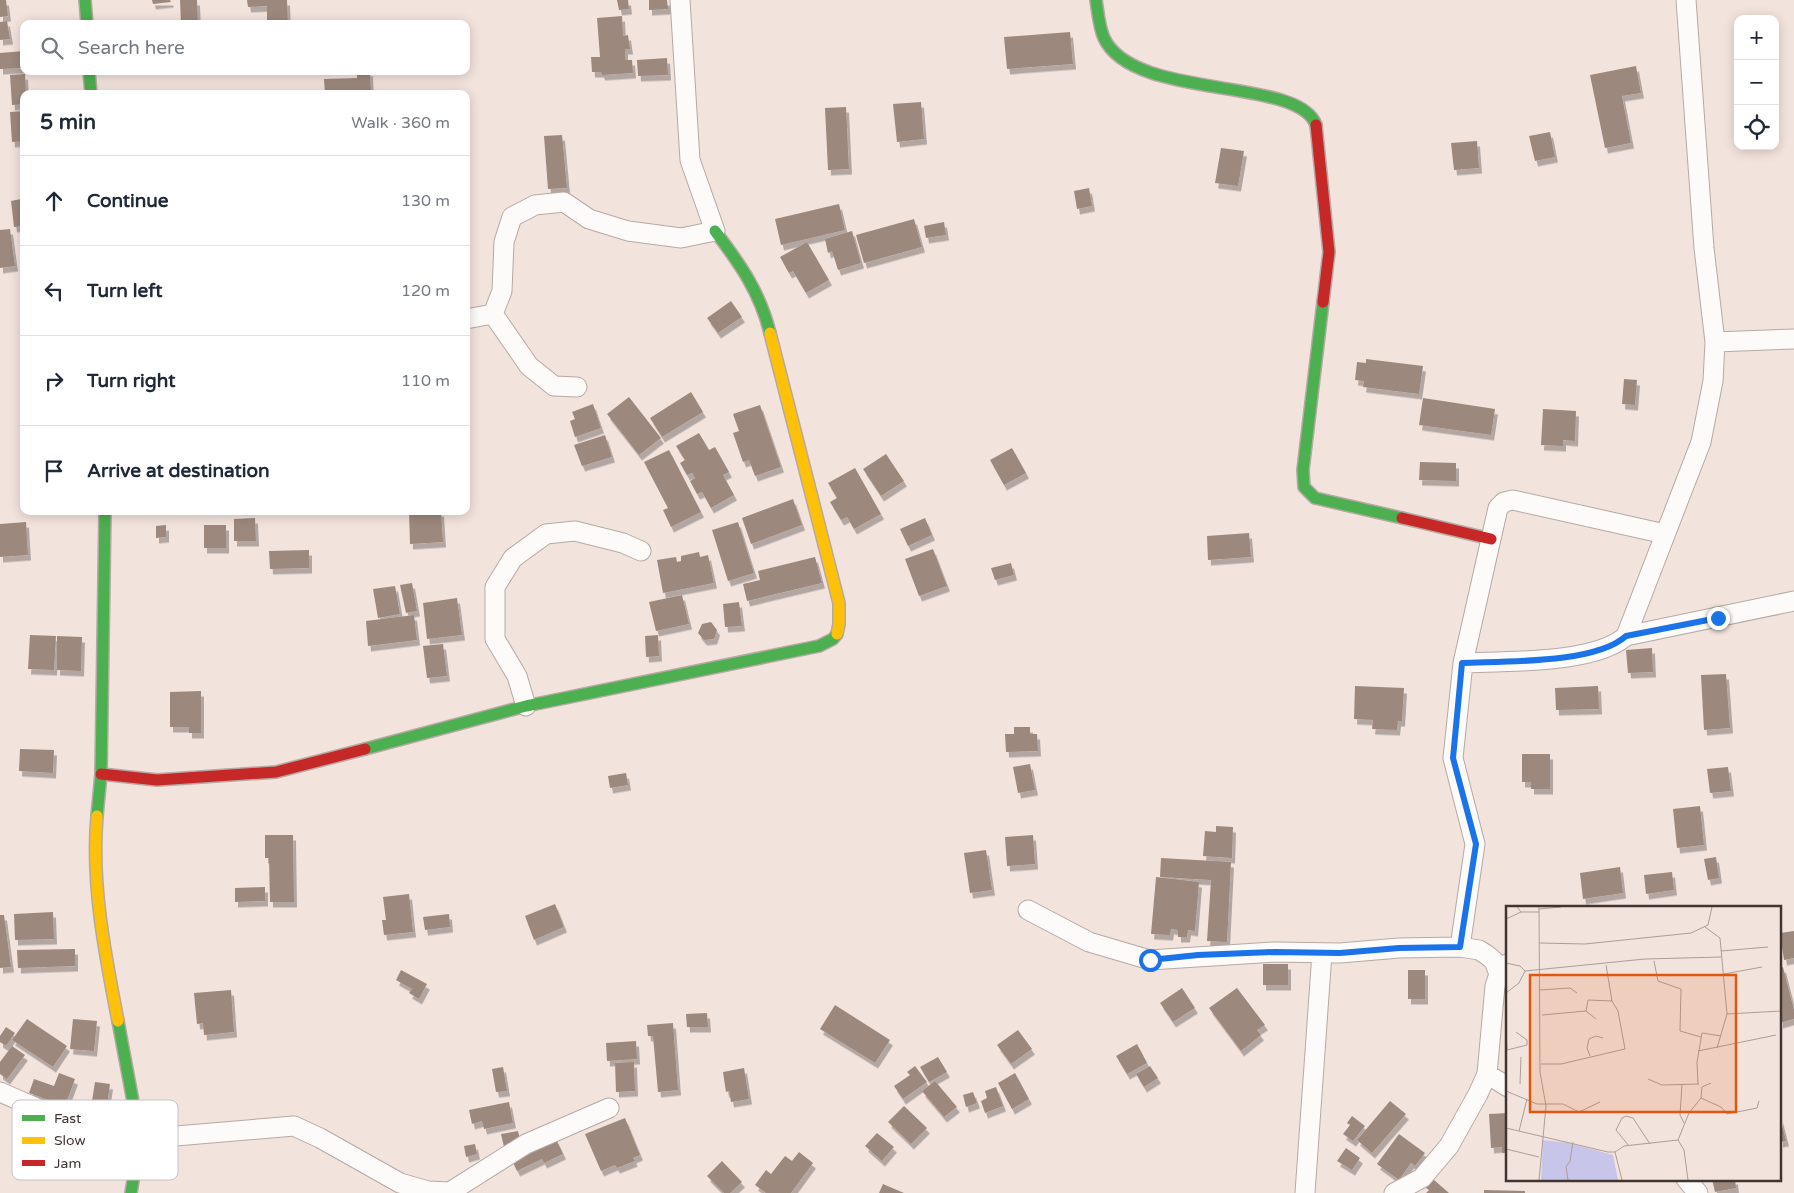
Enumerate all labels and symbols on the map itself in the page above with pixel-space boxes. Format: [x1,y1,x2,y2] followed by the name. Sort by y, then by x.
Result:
[1707,607,1730,630] route end
[1506,906,1782,1180] inset map
[1139,949,1162,972] route start
[12,1100,178,1180] legend
[54,1110,82,1127] text: Fast
[54,1132,86,1149] text: Slow
[54,1155,81,1172] text: Jam

